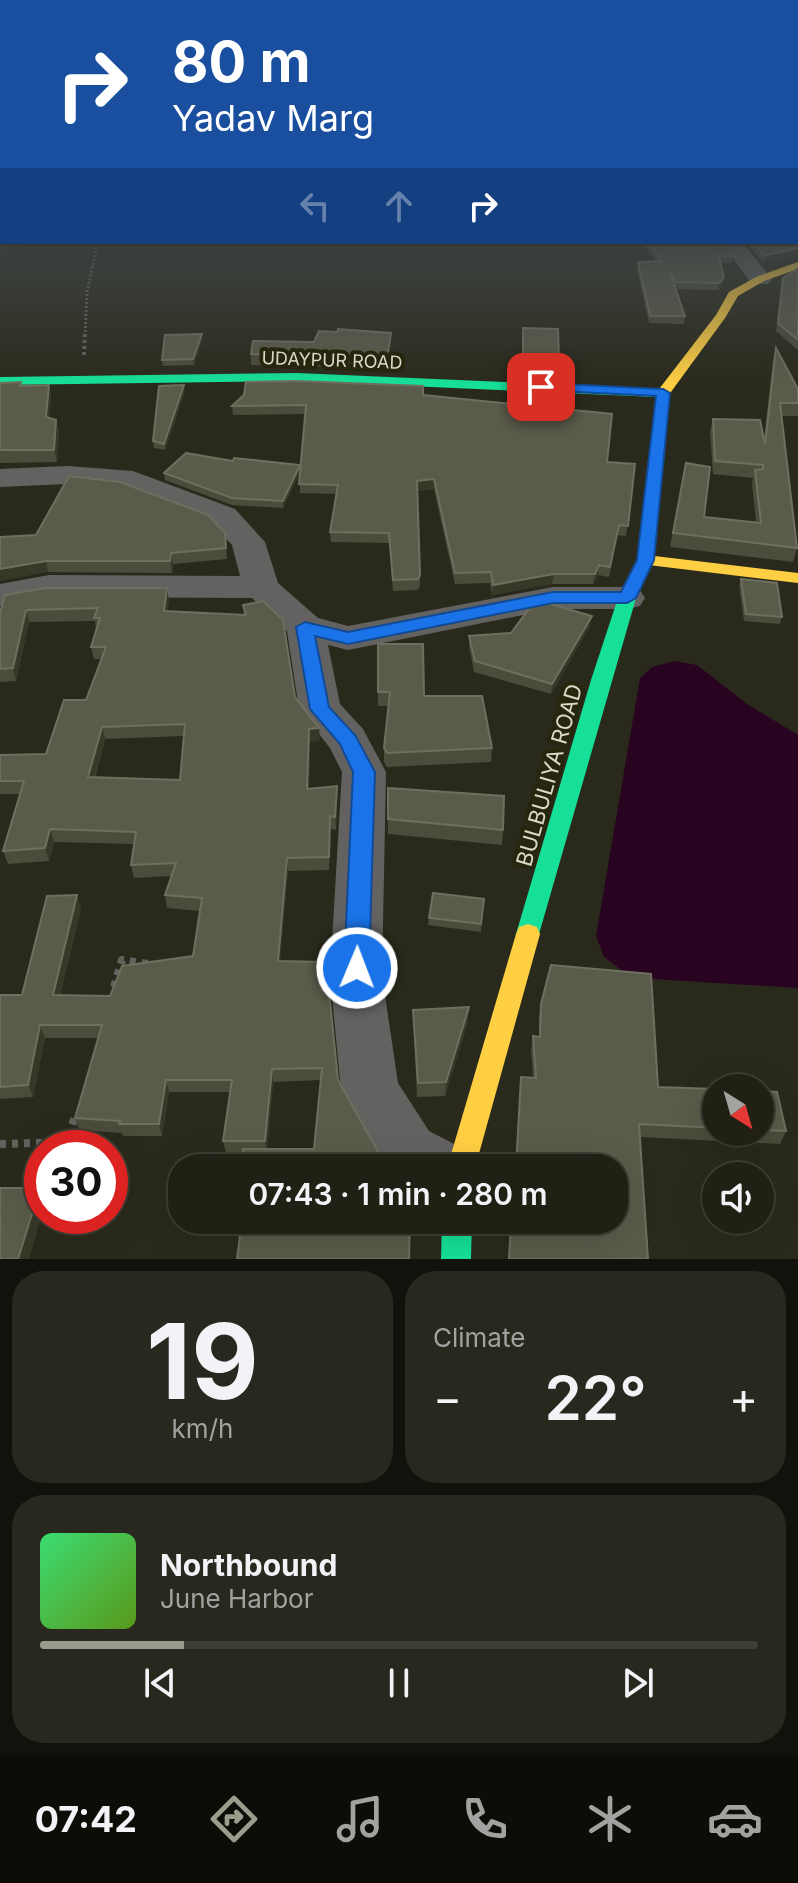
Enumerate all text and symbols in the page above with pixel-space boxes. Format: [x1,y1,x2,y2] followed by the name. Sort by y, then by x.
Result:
[172,28,311,96] text: 80 m
[40,32,144,136] icon: right
[172,96,374,140] text: Yadav Marg
[293,184,337,228] icon: left
[377,184,421,228] icon: ahead
[461,184,505,228] icon: right
[261,347,403,373] street label: UDAYPUR ROAD
[507,353,575,421] pin
[519,365,563,409] icon: arrive
[511,681,587,869] street label: BULBULIYA ROAD
[315,926,399,1010] position arrow
[702,1074,774,1146] north arrow
[702,1074,774,1234] map controls
[24,1130,128,1234] speed limit sign: 30
[702,1162,774,1234] button: sound
[248,1176,548,1212] text: 07:43 · 1 min · 280 m
[146,1298,259,1424] text: 19
[433,1322,525,1353] text: Climate
[544,1362,647,1434] text: 22°
[433,1371,462,1425] text: −
[729,1371,758,1425] text: +
[172,1413,233,1444] text: km/h
[160,1547,337,1583] text: Northbound
[160,1583,313,1614] text: June Harbor
[138,1661,182,1705] icon: previous
[377,1661,421,1705] icon: pause
[616,1661,660,1705] icon: next
[206,1791,262,1847] icon: directions
[332,1791,388,1847] icon: music
[457,1791,513,1847] icon: phone
[582,1791,638,1847] icon: climate
[707,1791,763,1847] icon: car
[35,1797,137,1841] text: 07:42

